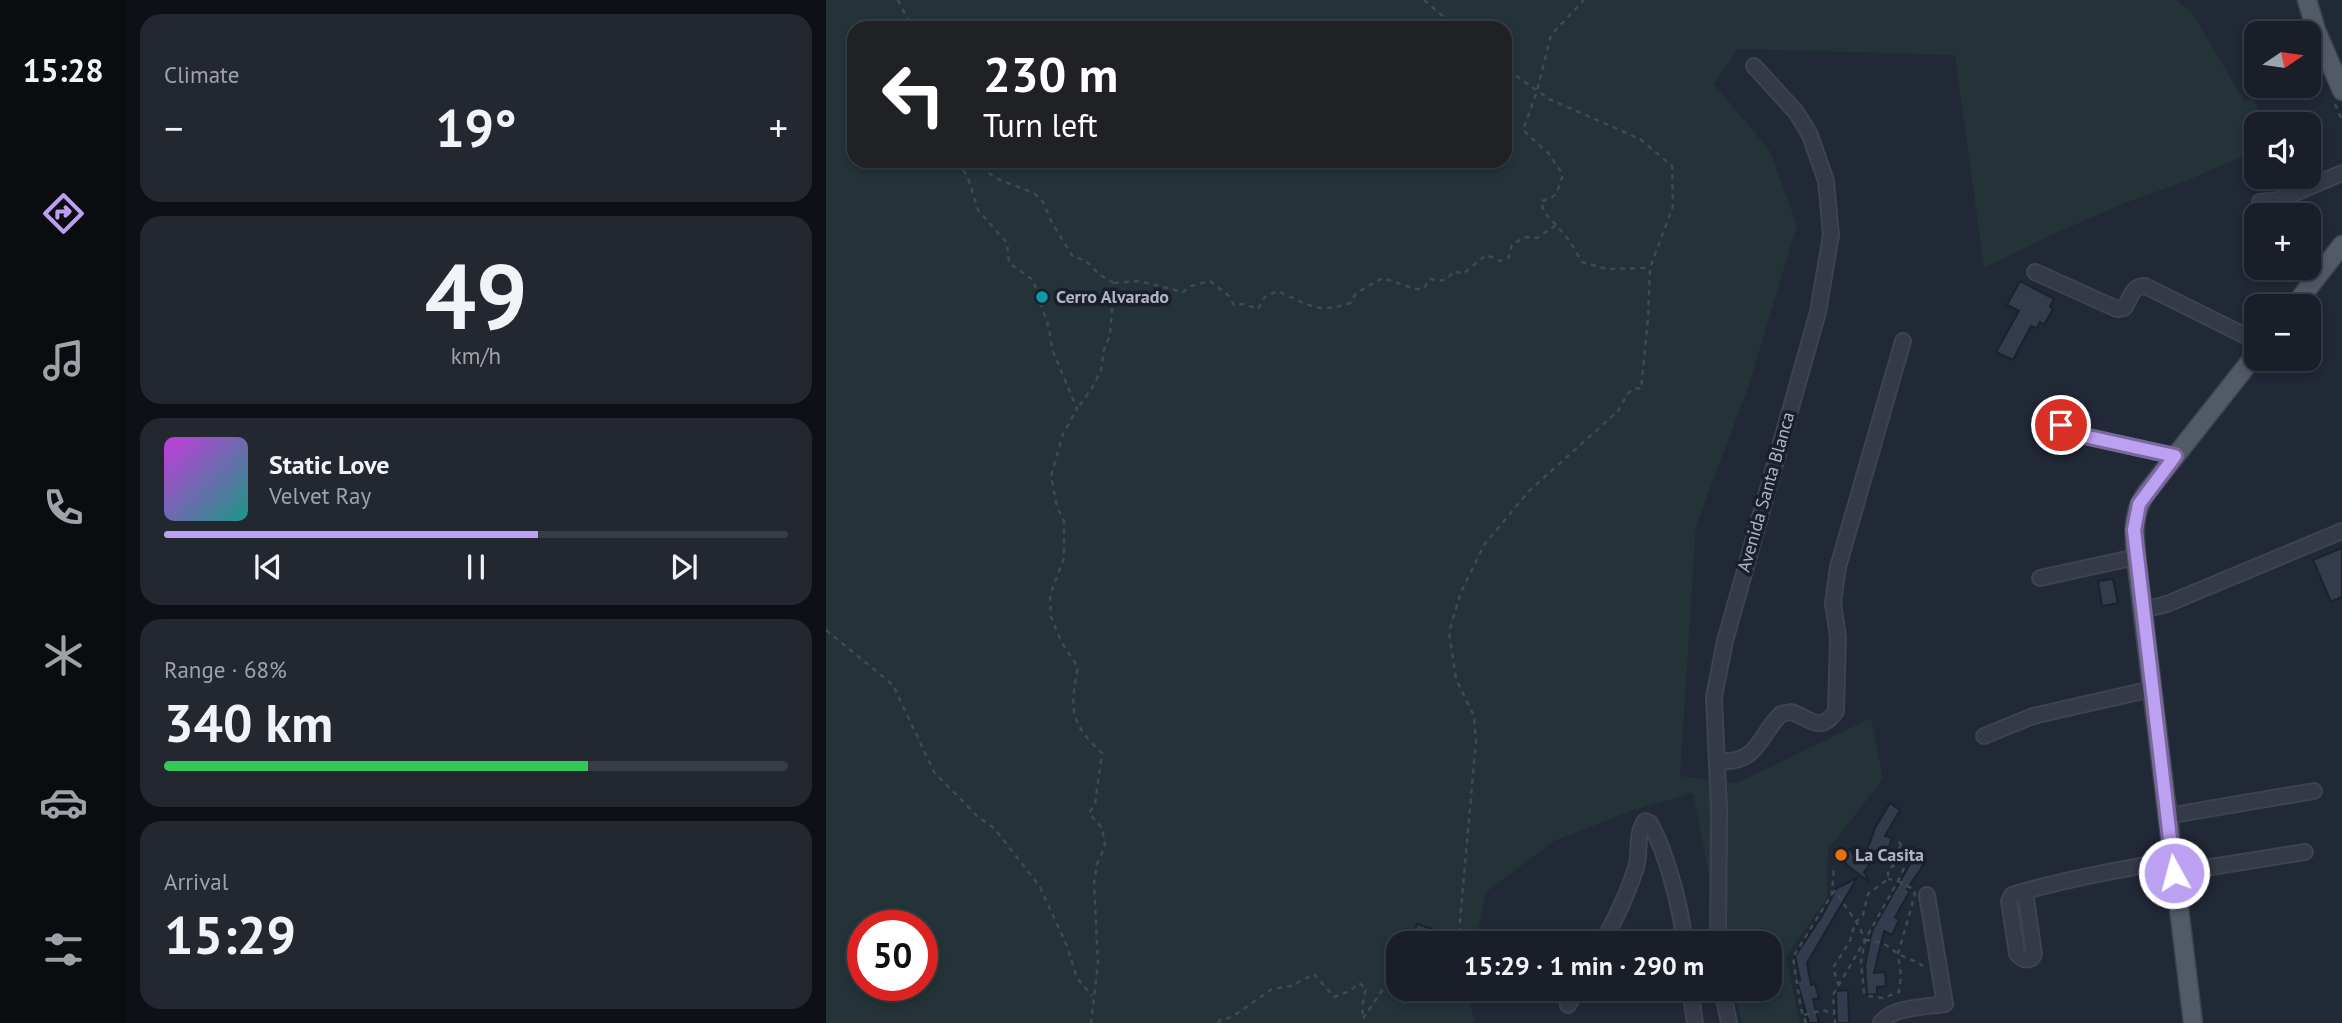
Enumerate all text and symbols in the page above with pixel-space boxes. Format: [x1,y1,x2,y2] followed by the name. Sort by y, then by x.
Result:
[2244,21,2320,98] north arrow
[2244,21,2321,371] map controls
[983,42,1118,106] text: 230 m
[22,49,104,91] text: 15:28
[868,49,959,140] icon: left
[164,60,239,89] text: Climate
[435,94,517,161] text: 19°
[164,103,183,152] text: −
[769,103,788,152] text: +
[983,104,1098,146] text: Turn left
[2244,112,2321,189] button: sound
[39,189,88,238] icon: directions
[2244,203,2321,280] button: +
[424,236,528,354] text: 49
[1056,285,1169,308] place label: Cerro Alvarado
[1034,289,1050,305] marker: Cerro Alvarado
[2244,294,2321,371] button: −
[39,336,88,385] icon: music
[451,341,501,370] text: km/h
[2031,395,2091,455] pin
[2042,406,2080,444] icon: arrive
[1732,409,1799,575] street label: Avenida Santa Blanca
[269,448,390,481] text: Static Love
[269,481,371,510] text: Velvet Ray
[39,483,88,532] icon: phone
[249,548,287,586] icon: previous
[457,548,495,586] icon: pause
[665,548,703,586] icon: next
[39,631,88,680] icon: climate
[164,655,287,684] text: Range · 68%
[164,689,333,756] text: 340 km
[39,778,88,827] icon: car
[2137,836,2211,910] position arrow
[1855,843,1924,866] place label: La Casita
[1833,847,1849,863] marker: La Casita
[164,867,228,896] text: Arrival
[164,901,296,968] text: 15:29
[847,910,938,1001] speed limit sign: 50
[39,925,88,974] icon: filters
[1464,949,1704,982] text: 15:29 · 1 min · 290 m

